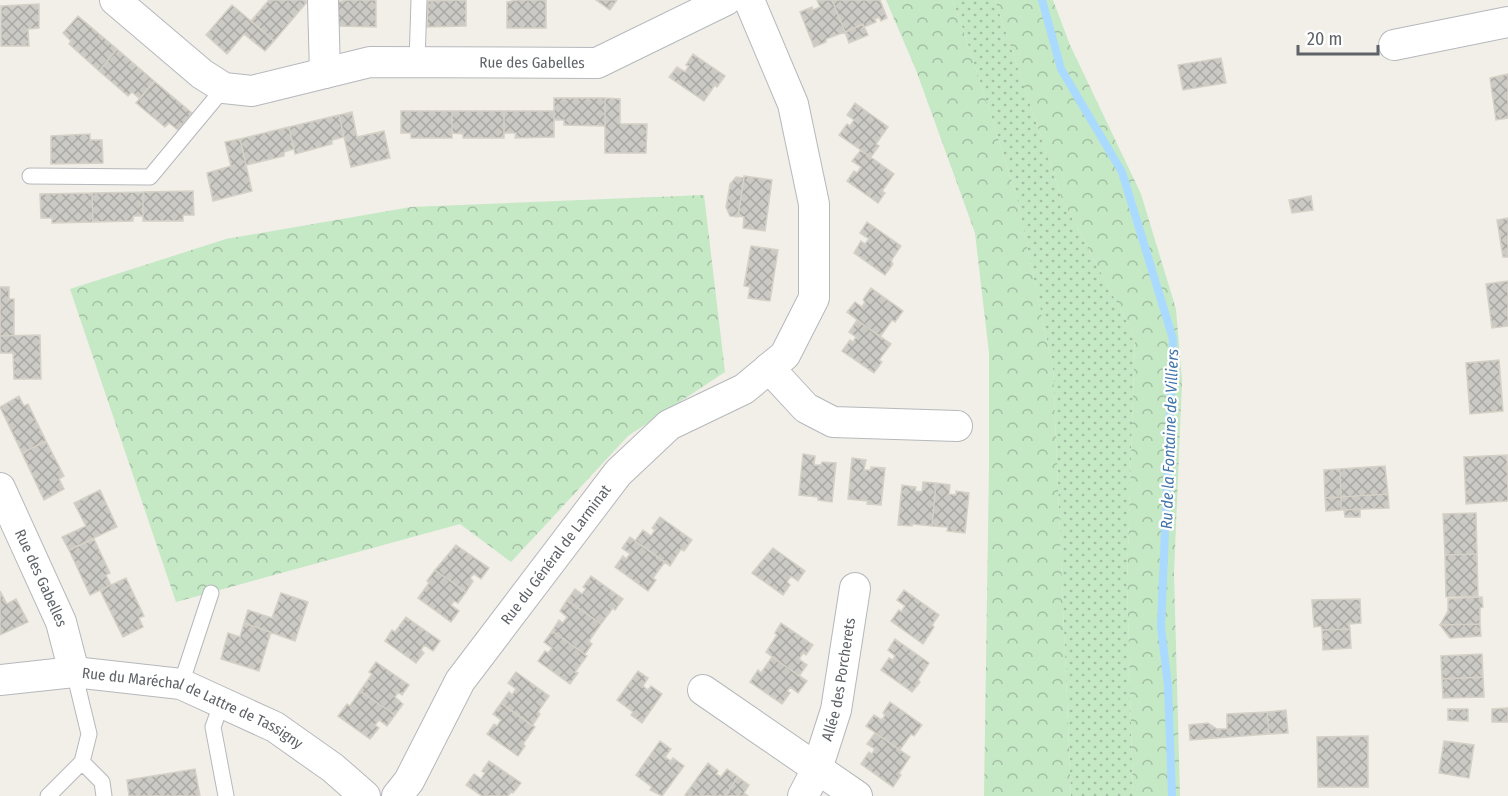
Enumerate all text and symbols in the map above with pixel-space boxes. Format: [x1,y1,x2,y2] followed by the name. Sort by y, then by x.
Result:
[1298,18,1378,56] scale bar
[1307,28,1342,50] text: 20 m
[479,53,585,72] street label: Rue des Gabelles
[1157,348,1182,530] water label: Ru de la Fontaine de Villiers
[497,481,615,628] street label: Rue du Général de Larminat
[11,526,71,629] street label: Rue des Gabelles
[818,617,859,743] street label: Allée des Porcherets
[81,664,306,753] street label: Rue du Maréchal de Lattre de Tassigny

